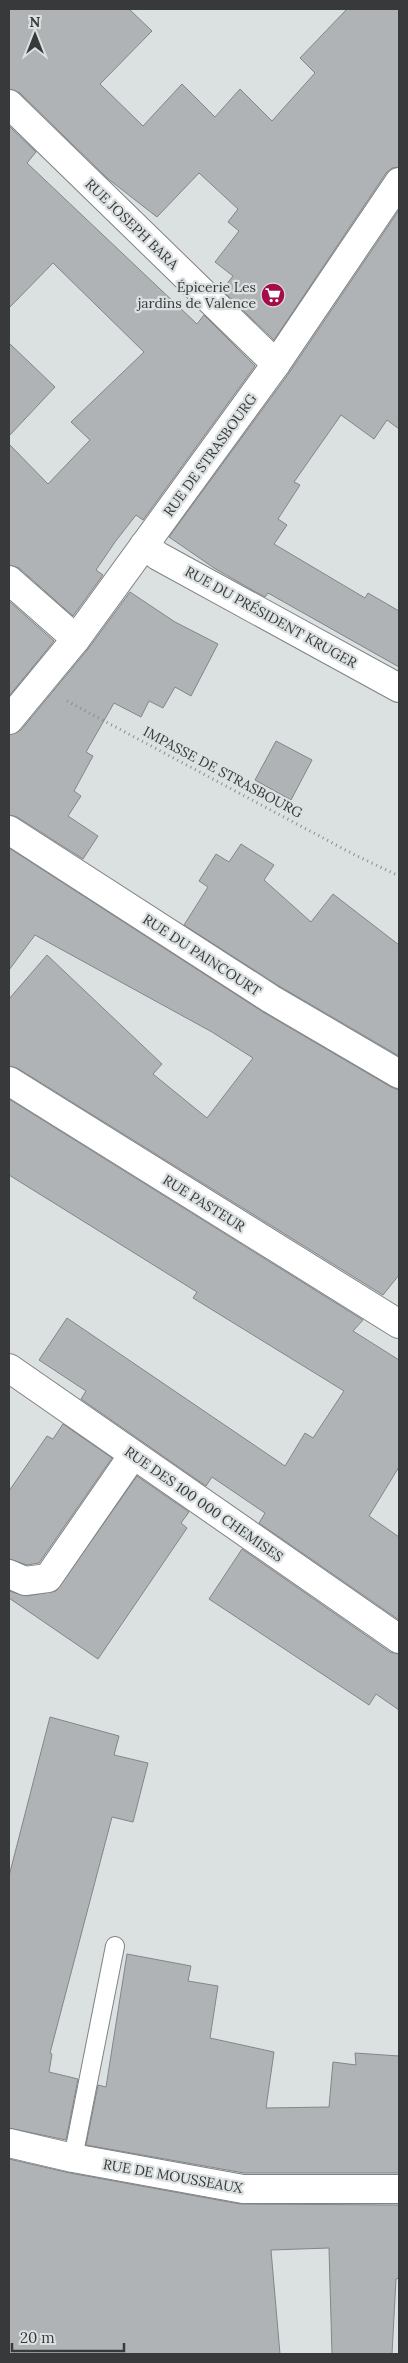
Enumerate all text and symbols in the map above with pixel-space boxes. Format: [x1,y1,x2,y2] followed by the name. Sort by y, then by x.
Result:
[10,10,60,60] north arrow
[30,13,41,31] text: N
[82,175,183,273] street label: RUE JOSEPH BARA
[136,278,256,312] place label: Épicerie Les jardins de Valence
[260,282,286,308] supermarket icon: Épicerie Les jardins de Valence
[159,390,261,520] street label: RUE DE STRASBOURG
[182,562,360,672] street label: RUE DU PRÉSIDENT KRUGER
[140,722,306,822] street label: IMPASSE DE STRASBOURG
[139,910,265,1000] street label: RUE DU PAINCOURT
[160,1171,249,1235] street label: RUE PASTEUR
[121,1442,287,1566] street label: RUE DES 100 000 CHEMISES
[102,2155,245,2197] street label: RUE DE MOUSSEAUX
[12,2320,125,2352] scale bar
[20,2328,55,2347] text: 20 m

